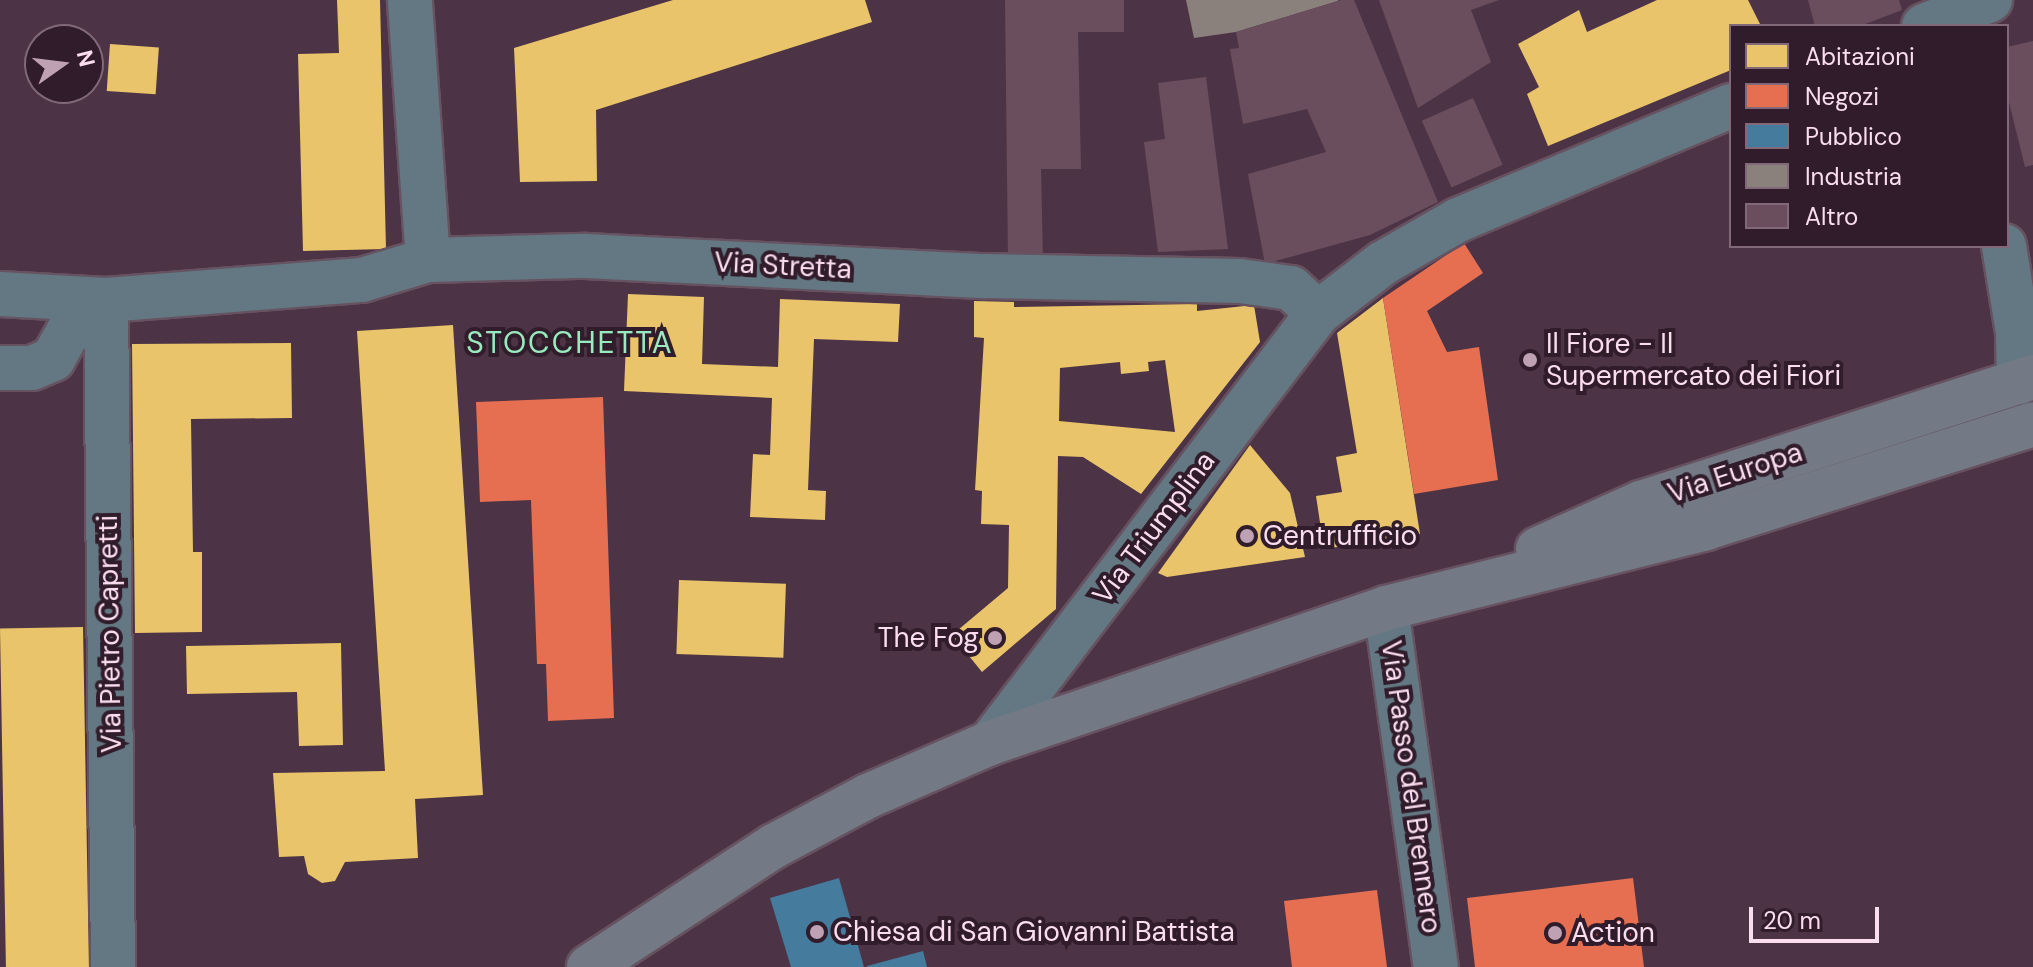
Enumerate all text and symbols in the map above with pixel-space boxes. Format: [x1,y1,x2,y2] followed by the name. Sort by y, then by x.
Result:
[24,24,104,104] north arrow
[1729,24,2009,248] legend
[1805,41,1915,72] text: Abitazioni
[70,47,102,70] text: N
[1805,81,1879,112] text: Negozi
[1805,121,1902,152] text: Pubblico
[1805,161,1902,192] text: Industria
[1805,201,1858,232] text: Altro
[713,246,853,286] street label: Via Stretta
[466,325,674,361] district label: STOCCHETTA
[1546,327,1841,393] place label: Il Fiore - Il Supermercato dei Fiori
[1521,351,1539,369] marker: Il Fiore - Il Supermercato dei Fiori
[1664,436,1806,510] street label: Via Europa
[1086,445,1222,611] street label: Via Triumplina
[91,515,129,753] street label: Via Pietro Capretti
[1263,519,1417,553] place label: Centrufficio
[1238,527,1256,545] marker: Centrufficio
[878,621,979,655] place label: The Fog
[986,629,1004,647] marker: The Fog
[1374,638,1448,936] street label: Via Passo del Brennero
[1753,891,1883,941] scale bar
[1763,905,1821,936] text: 20 m
[833,915,1235,949] place label: Chiesa di San Giovanni Battista
[1571,916,1655,950] place label: Action
[808,923,826,941] marker: Chiesa di San Giovanni Battista
[1546,924,1564,942] marker: Action

